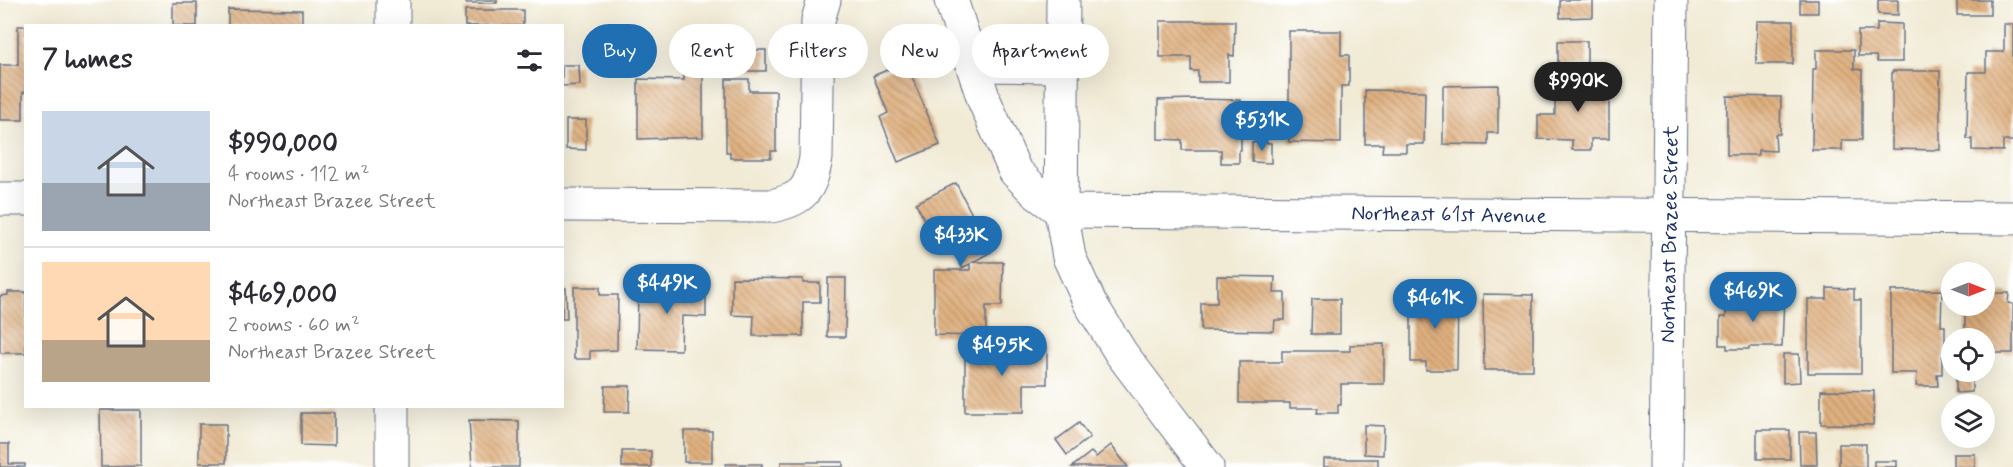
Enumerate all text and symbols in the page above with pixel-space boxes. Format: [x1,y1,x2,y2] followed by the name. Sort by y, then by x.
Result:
[582,24,657,78] chip: Buy
[669,24,756,78] chip: Rent
[768,24,868,78] chip: Filters
[880,24,960,78] chip: New
[972,24,1109,78] chip: Apartment
[42,43,133,77] text: 7 homes
[513,44,546,77] icon: filters
[1536,62,1620,113] pin: $990K
[1548,68,1608,95] text: $990K
[1220,101,1304,152] pin: $531K
[1235,107,1289,134] text: $531K
[1654,124,1686,343] street label: Northeast Brazee Street
[228,127,338,161] text: $990,000
[90,135,162,207] icon: home
[228,161,369,188] text: 4 rooms · 112 m²
[228,188,436,215] text: Northeast Brazee Street
[1351,199,1547,231] street label: Northeast 61st Avenue
[919,216,1003,267] pin: $433K
[934,222,988,249] text: $433K
[1941,262,1995,316] north arrow
[1941,262,1995,448] map controls
[625,264,709,315] pin: $449K
[637,270,697,297] text: $449K
[1711,272,1795,323] pin: $469K
[228,278,337,312] text: $469,000
[1723,278,1783,305] text: $469K
[1393,279,1477,330] pin: $461K
[1407,285,1463,312] text: $461K
[90,286,162,358] icon: home
[228,312,360,339] text: 2 rooms · 60 m²
[960,326,1044,377] pin: $495K
[1941,328,1995,382] button: locate
[972,332,1032,359] text: $495K
[228,339,436,366] text: Northeast Brazee Street
[1941,394,1995,448] button: layers

